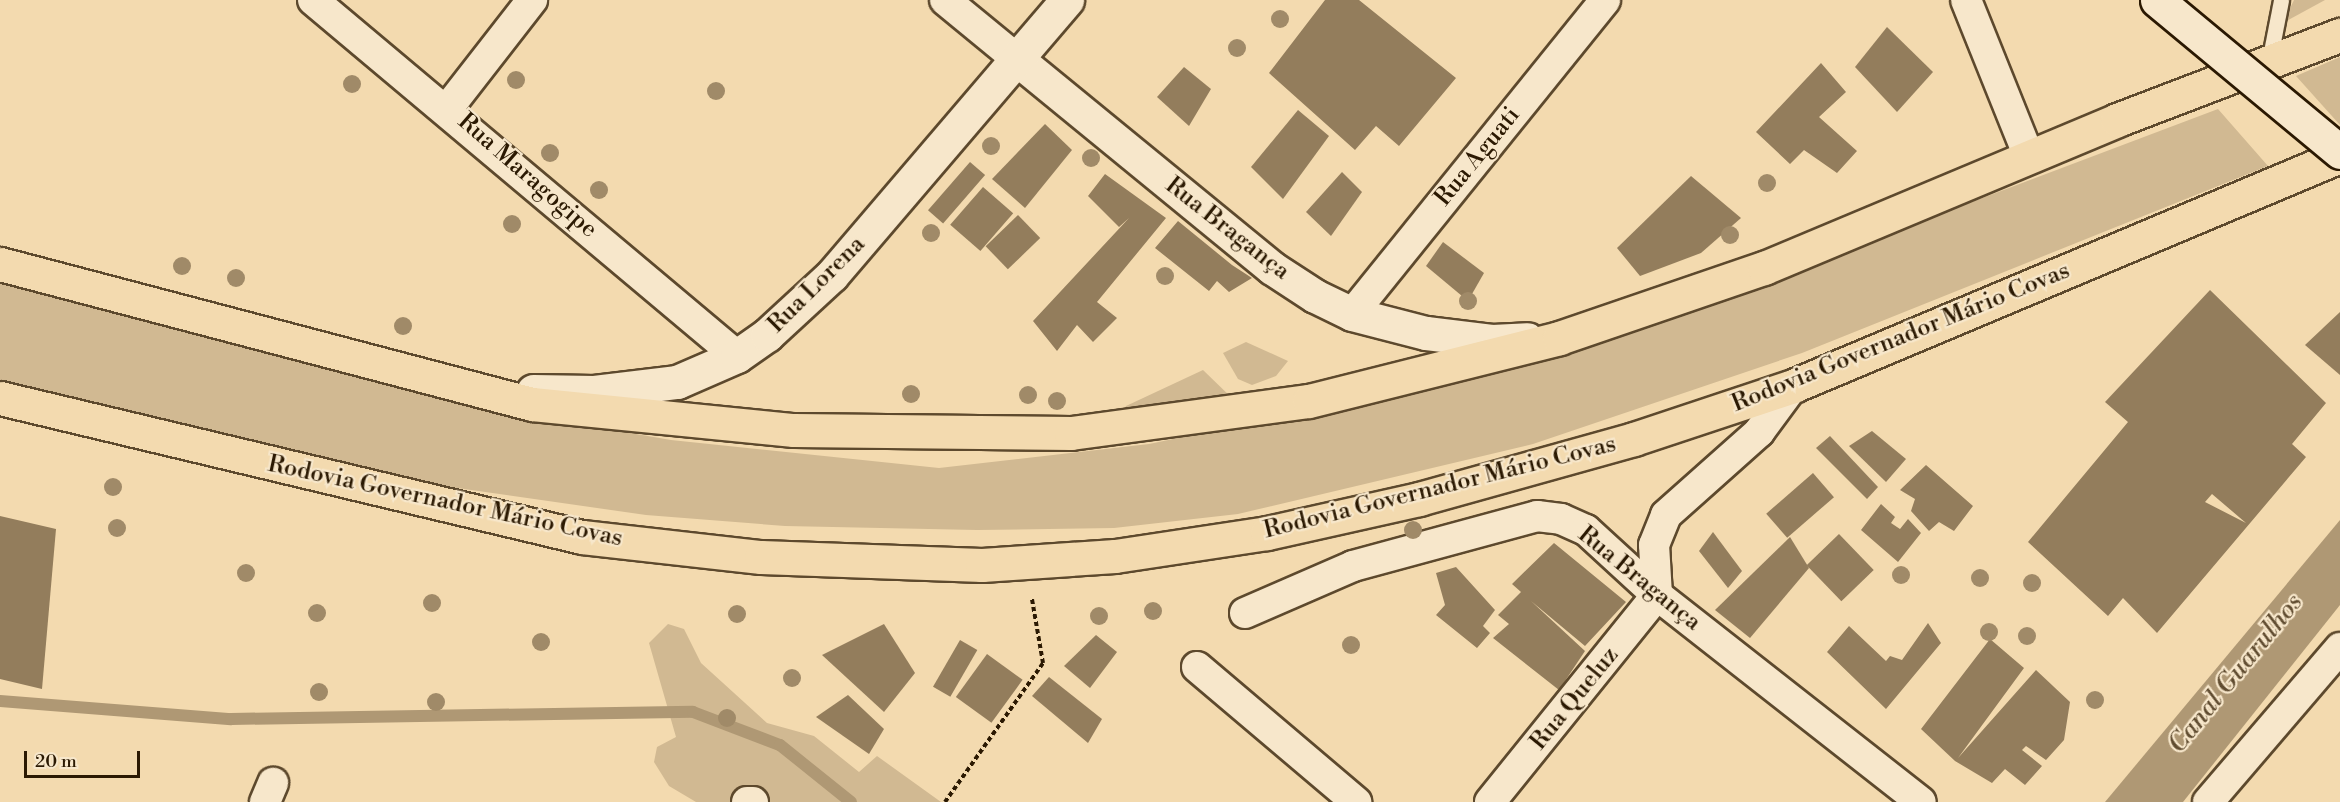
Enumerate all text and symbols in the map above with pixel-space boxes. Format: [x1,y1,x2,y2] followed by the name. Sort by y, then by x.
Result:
[1429,102,1527,212] street label: Rua Aguati
[451,108,603,244] street label: Rua Maragogipe
[1159,172,1295,286] street label: Rua Bragança
[762,230,872,340] street label: Rua Lorena
[1728,257,2074,419] street label: Rodovia Governador Mário Covas
[1261,430,1619,546] street label: Rodovia Governador Mário Covas
[265,450,625,554] street label: Rodovia Governador Mário Covas
[1572,521,1706,637] street label: Rua Bragança
[2162,588,2310,760] water label: Canal Guarulhos
[1525,642,1625,756] street label: Rua Queluz
[27,739,142,777] scale bar
[35,750,77,773] text: 20 m

